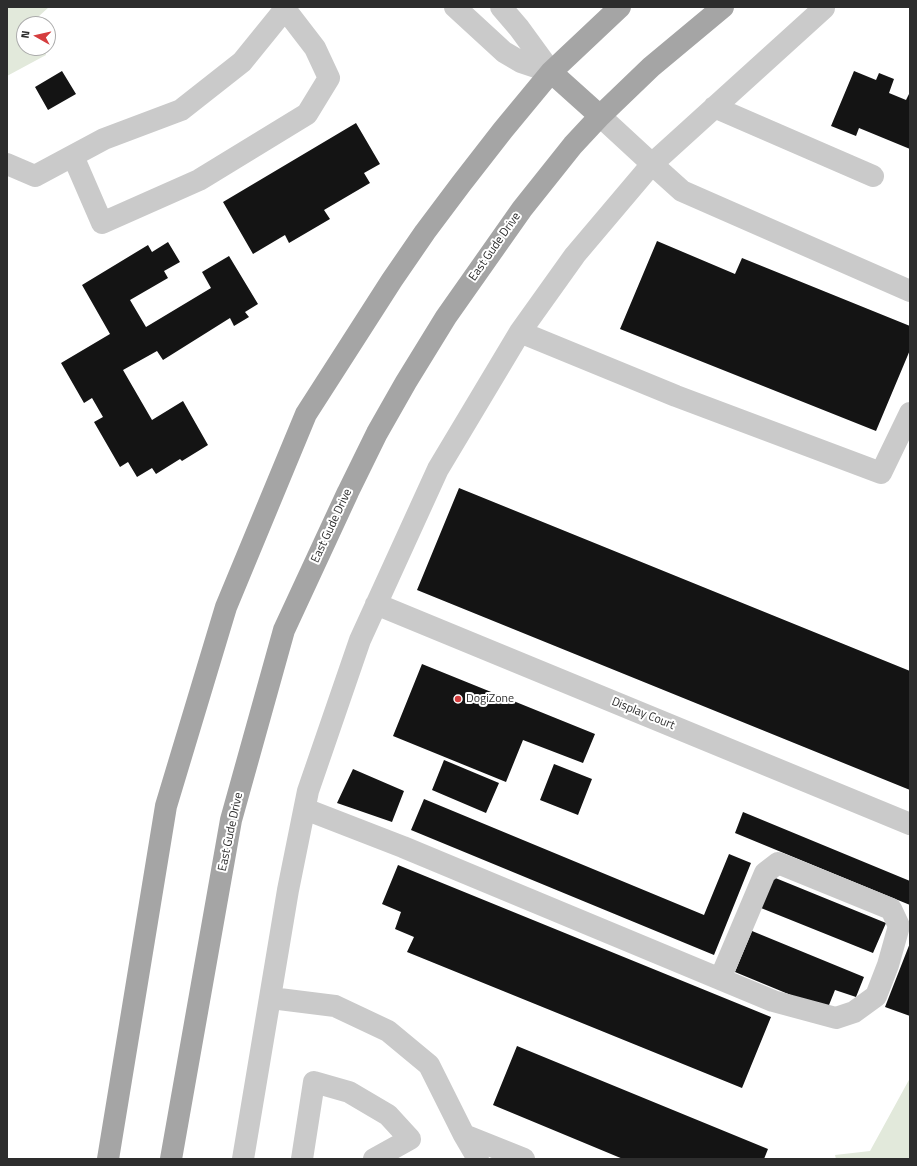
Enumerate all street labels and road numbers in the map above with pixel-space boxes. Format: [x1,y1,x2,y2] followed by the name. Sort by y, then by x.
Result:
[466,210,524,284] street label: East Gude Drive
[309,487,355,565] street label: East Gude Drive
[609,695,677,733] street label: Display Court
[216,791,246,873] street label: East Gude Drive

